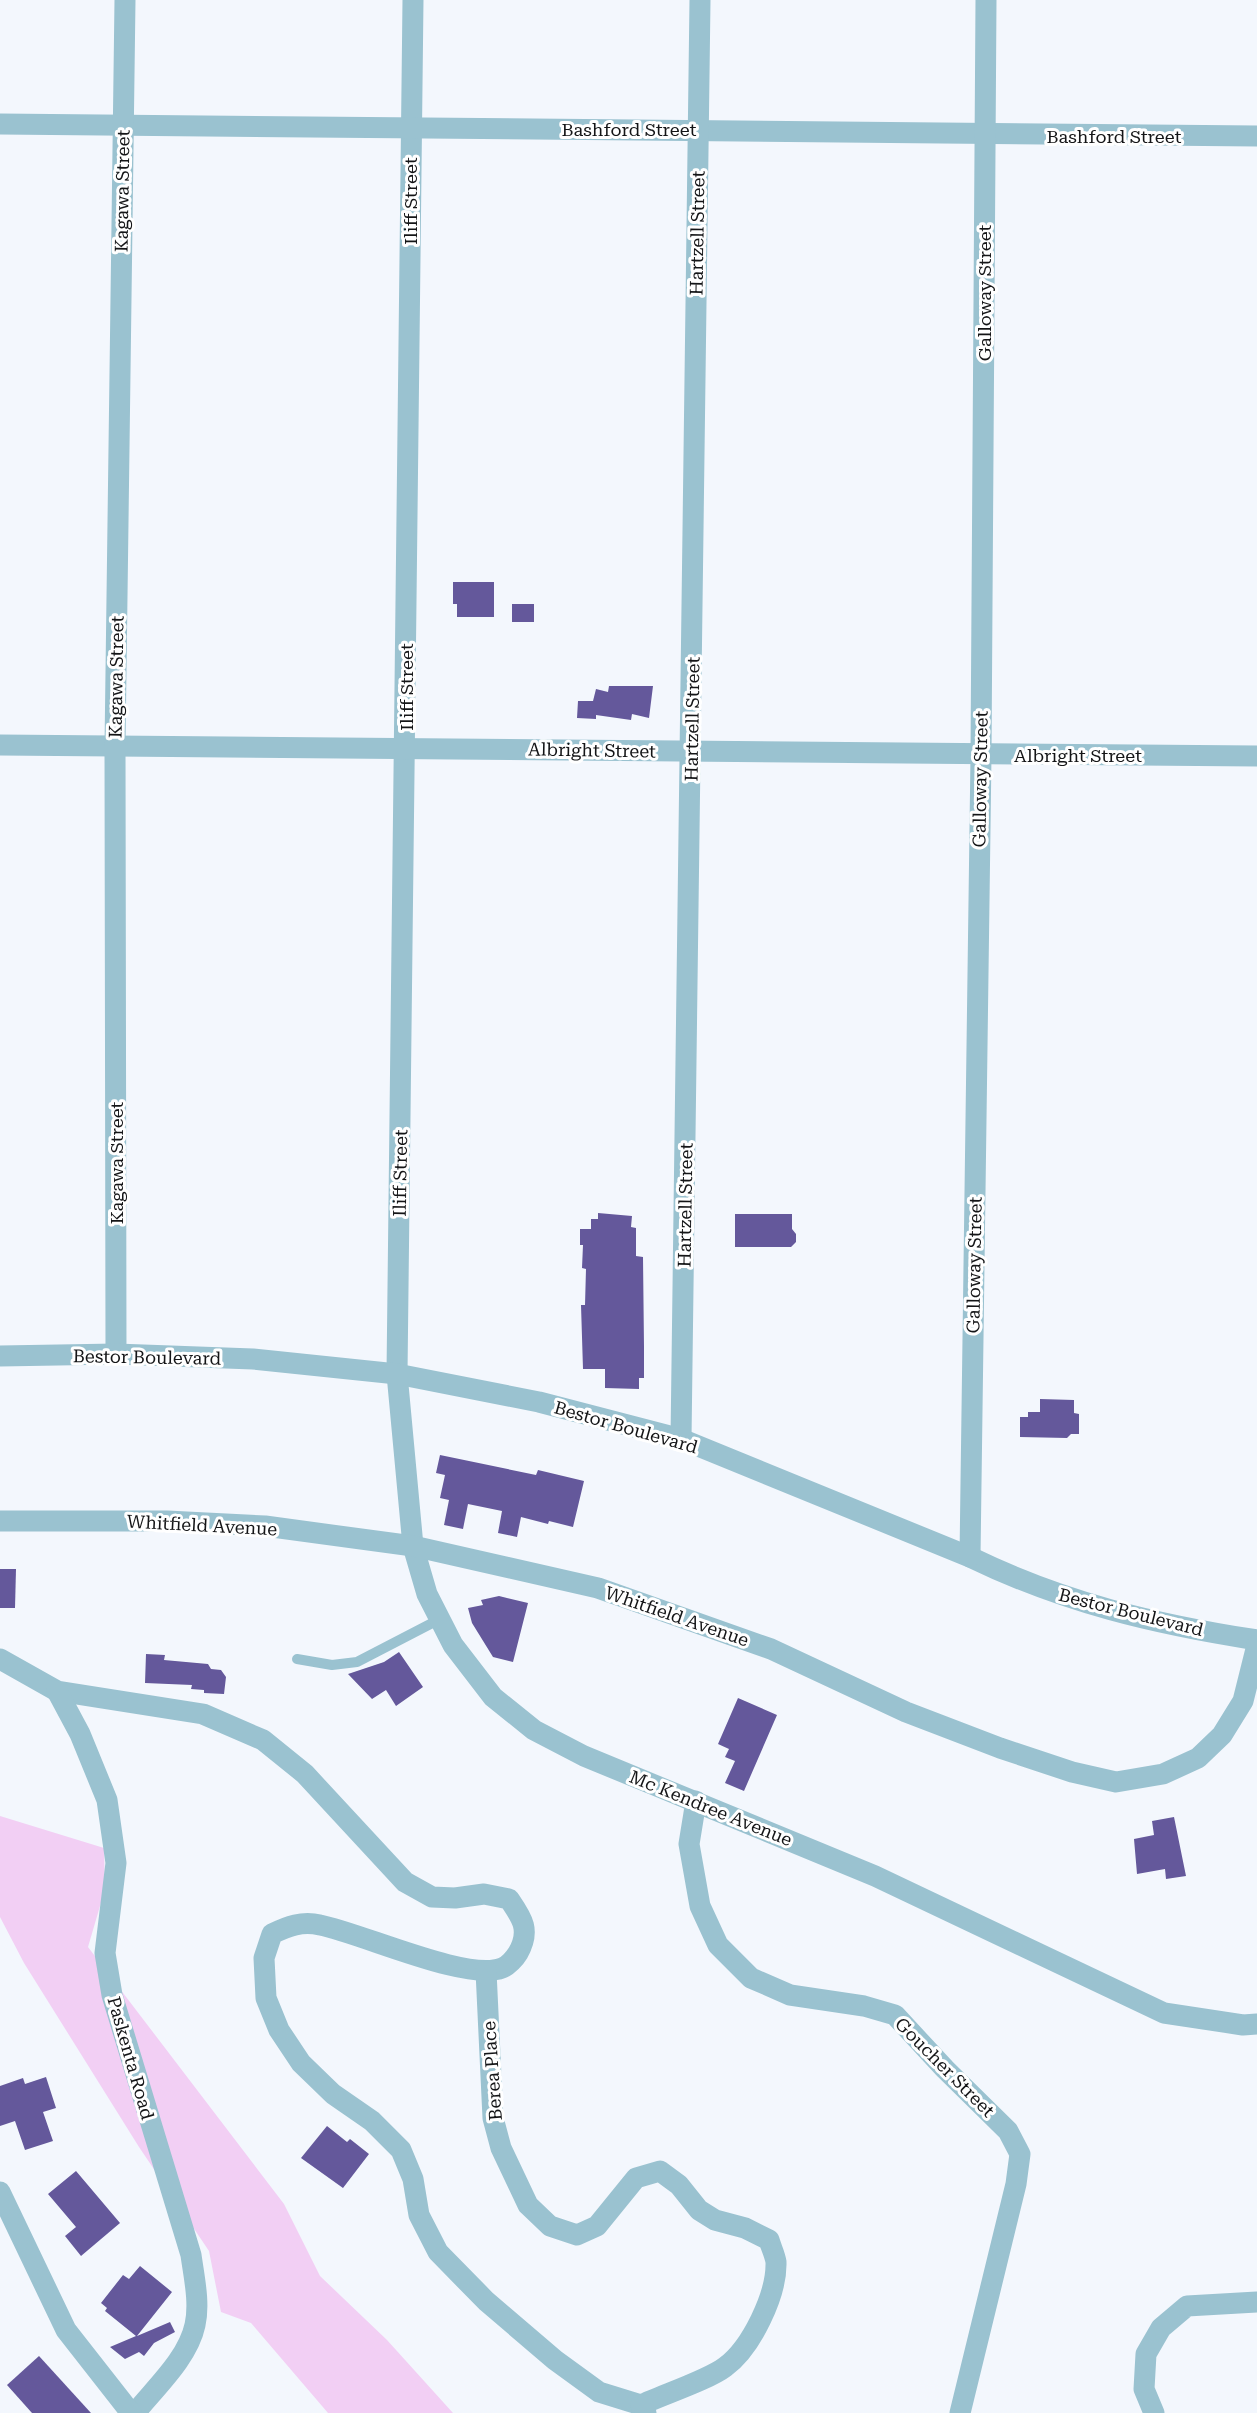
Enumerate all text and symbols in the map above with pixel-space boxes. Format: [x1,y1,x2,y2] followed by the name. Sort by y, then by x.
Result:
[562,119,697,140] street label: Bashford Street
[1047,126,1182,147] street label: Bashford Street
[110,129,134,252] street label: Kagawa Street
[400,157,421,245] street label: Iliff Street
[685,170,709,295] street label: Hartzell Street
[974,224,995,361] street label: Galloway Street
[104,615,128,738] street label: Kagawa Street
[396,643,417,731] street label: Iliff Street
[680,656,704,781] street label: Hartzell Street
[968,710,992,847] street label: Galloway Street
[528,738,656,762] street label: Albright Street
[1014,745,1142,766] street label: Albright Street
[106,1101,127,1224] street label: Kagawa Street
[389,1129,411,1217] street label: Iliff Street
[673,1142,697,1267] street label: Hartzell Street
[962,1196,986,1333] street label: Galloway Street
[73,1345,222,1369] street label: Bestor Boulevard
[552,1396,701,1458] street label: Bestor Boulevard
[126,1511,278,1539] street label: Whitfield Avenue
[602,1582,752,1650] street label: Whitfield Avenue
[1056,1584,1206,1640] street label: Bestor Boulevard
[627,1766,795,1850] street label: Mc Kendree Avenue
[103,1994,159,2122] street label: Paskenta Road
[891,2013,999,2121] street label: Goucher Street
[478,2020,506,2122] street label: Berea Place

